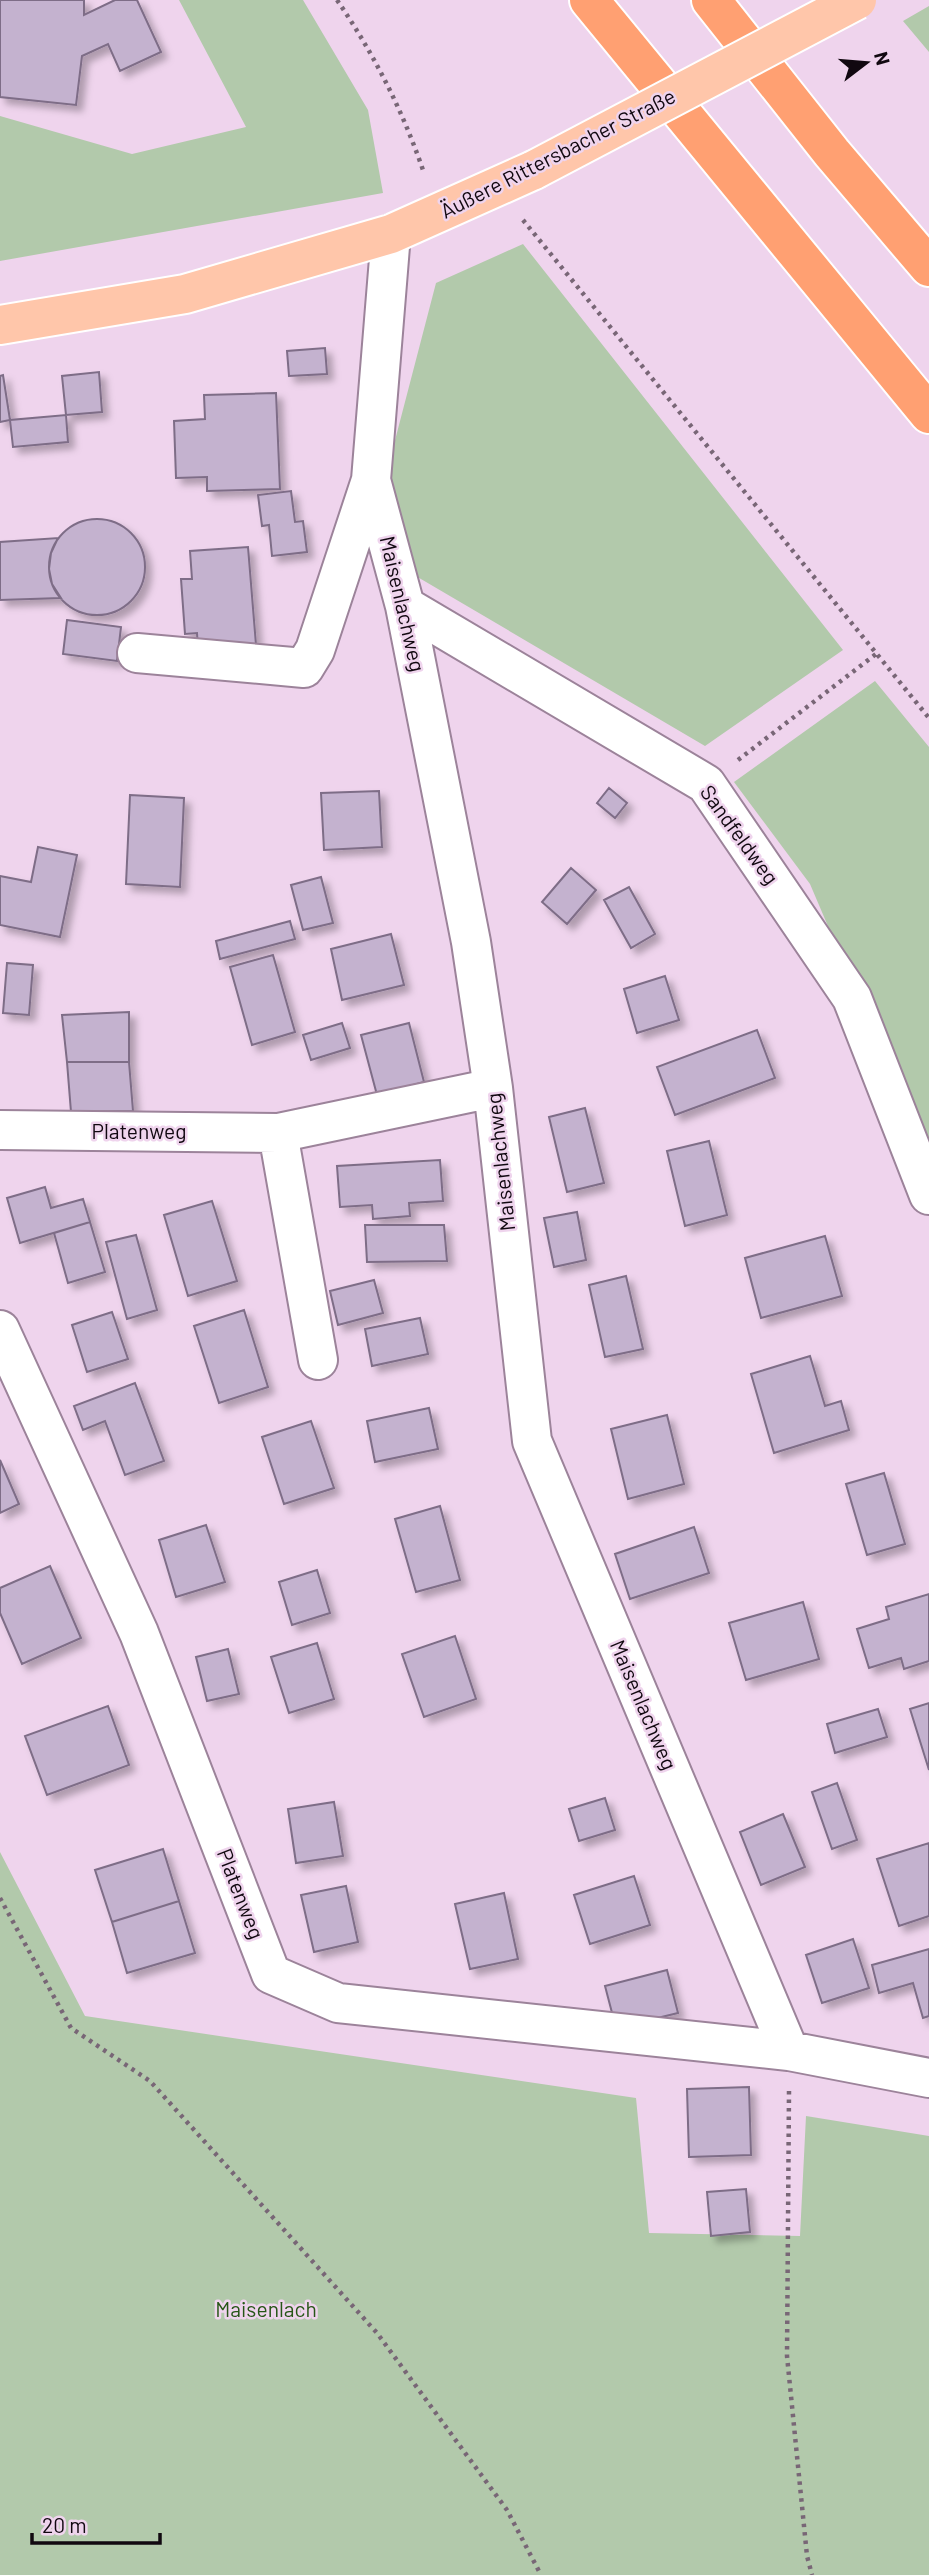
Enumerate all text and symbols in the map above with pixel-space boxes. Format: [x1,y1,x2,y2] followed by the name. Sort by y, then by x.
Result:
[831,28,901,98] north arrow
[870,49,896,67] text: N
[436,82,679,223] street label: Äußere Rittersbacher Straße
[376,533,431,674] street label: Maisenlachweg
[696,780,785,889] street label: Sandfeldweg
[480,1092,519,1232] street label: Maisenlachweg
[92,1118,186,1143] street label: Platenweg
[606,1636,683,1773] street label: Maisenlachweg
[213,1845,270,1942] street label: Platenweg
[215,2296,317,2321] park label: Maisenlach
[32,2502,159,2546] scale bar
[42,2512,87,2537] text: 20 m

